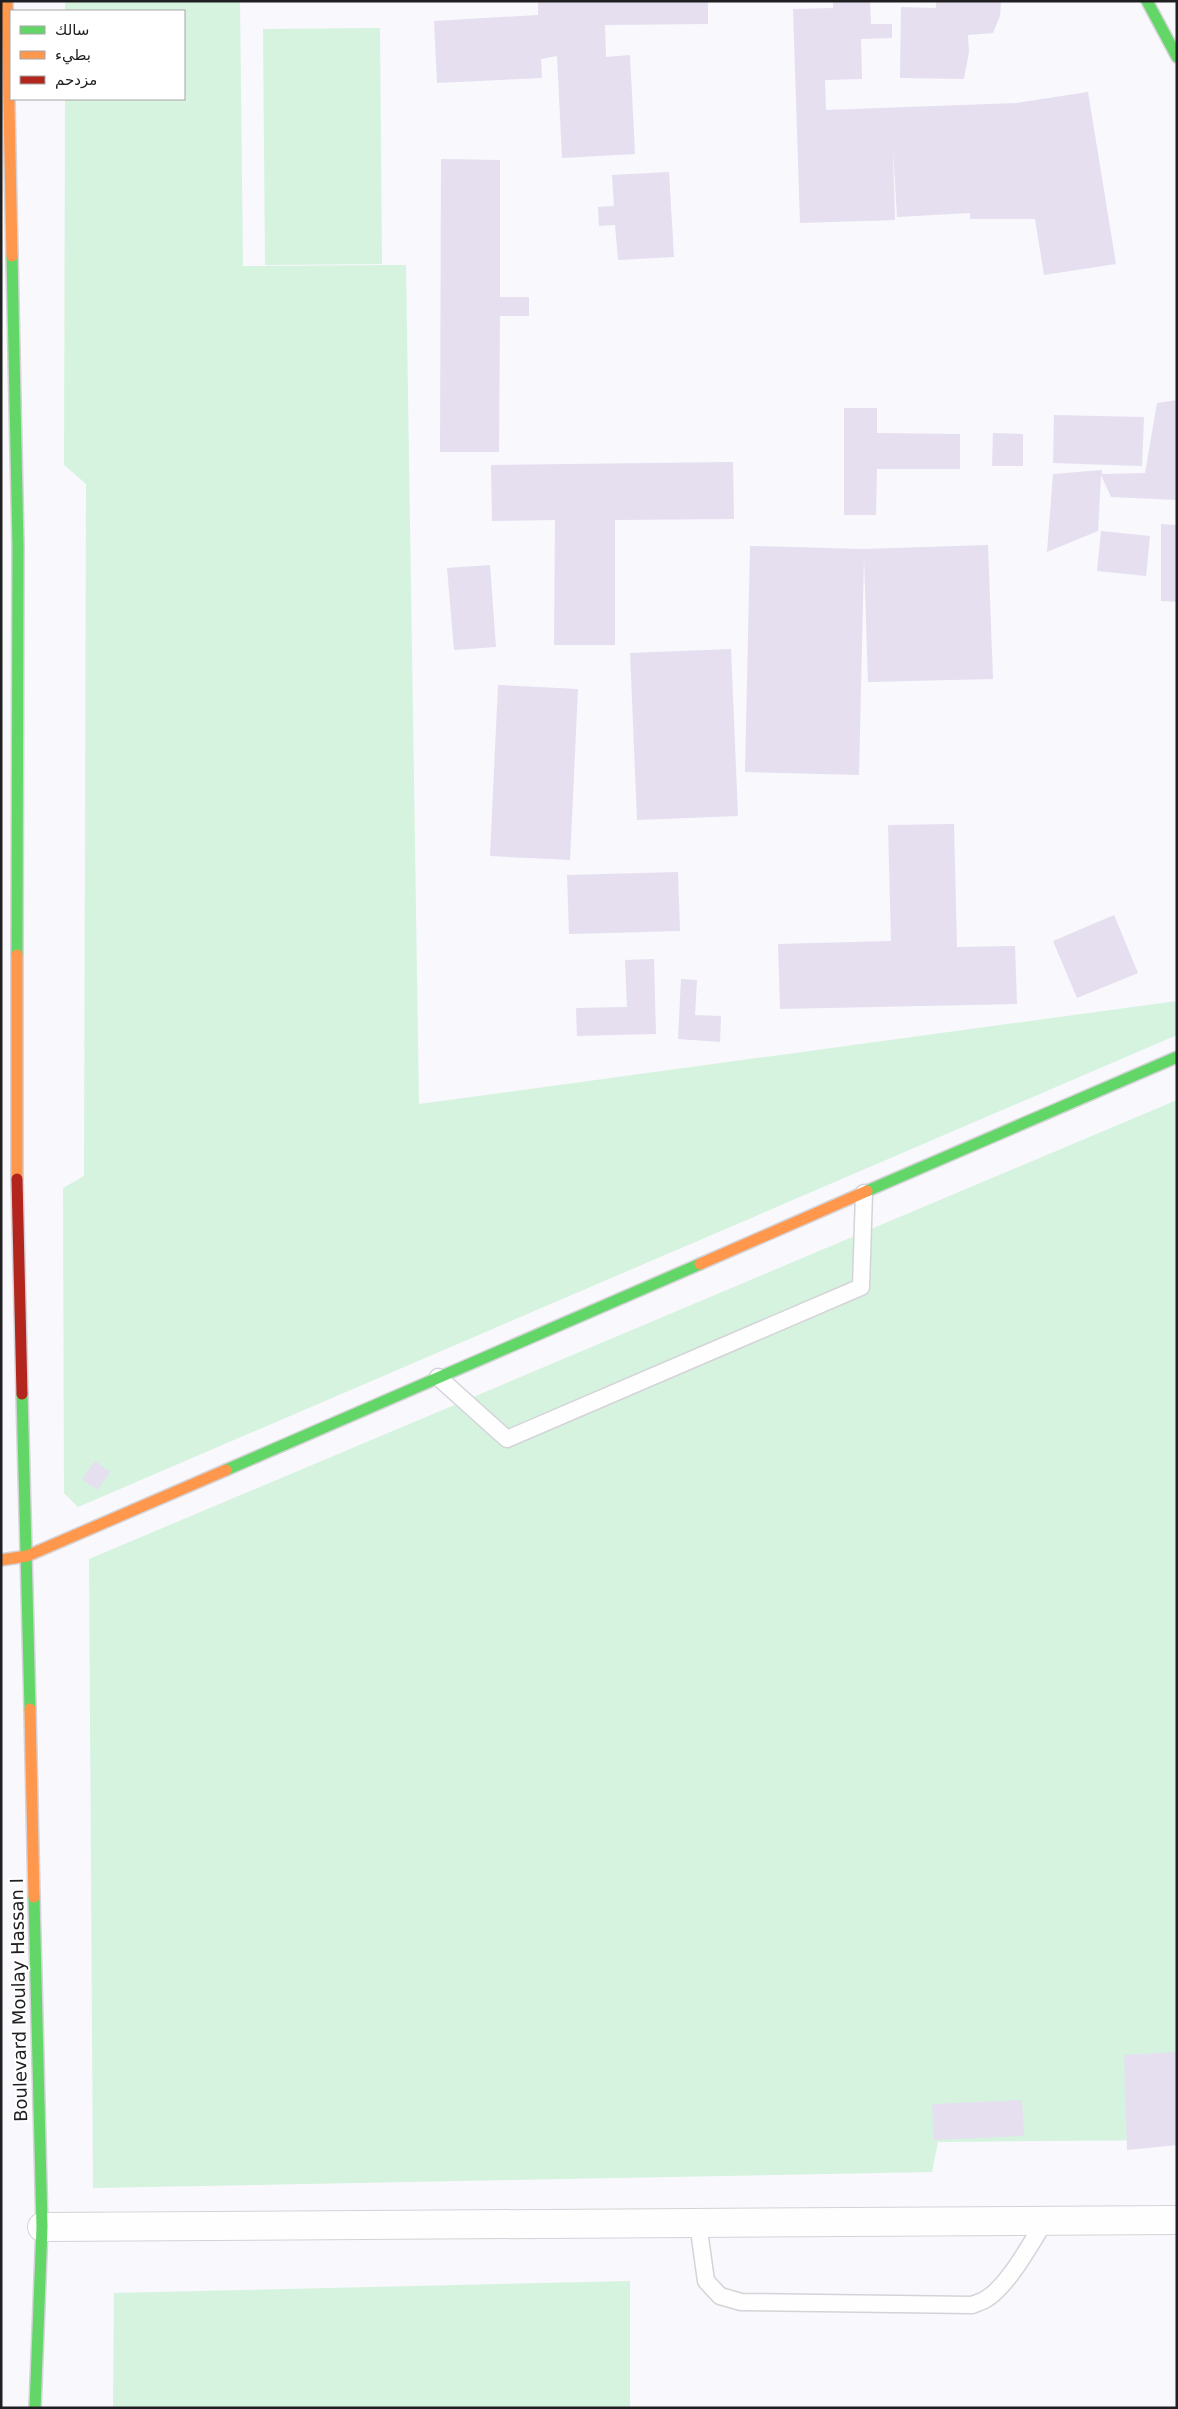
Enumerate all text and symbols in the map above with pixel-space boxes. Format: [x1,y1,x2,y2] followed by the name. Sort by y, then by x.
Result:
[10,10,185,100] legend
[55,21,89,39] text: سالك
[55,46,91,65] text: بطيء
[55,71,97,89] text: مزدحم
[6,1878,31,2122] street label: Boulevard Moulay Hassan I

